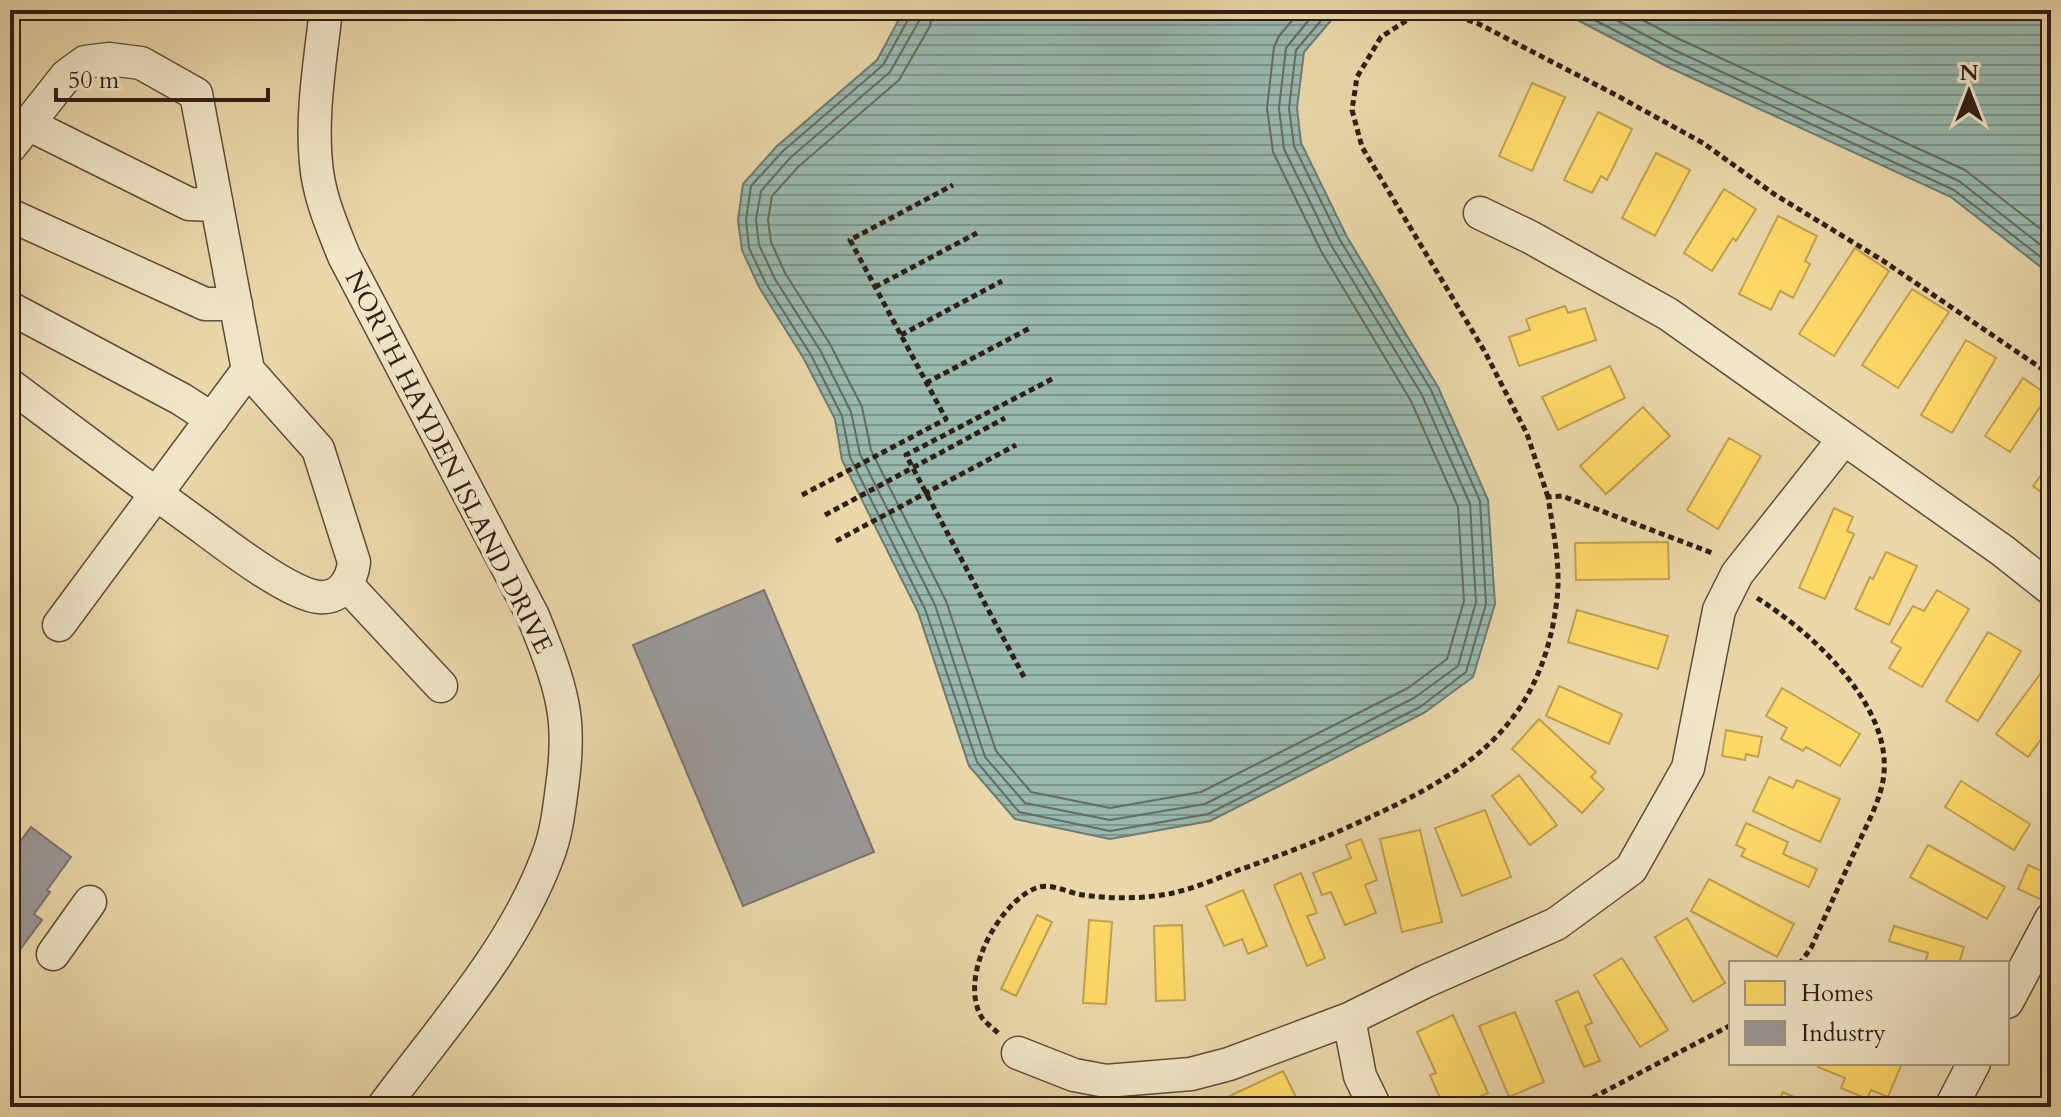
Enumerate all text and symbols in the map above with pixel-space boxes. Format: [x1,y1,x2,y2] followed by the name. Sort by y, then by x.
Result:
[56,52,268,102] scale bar
[1929,52,2009,132] north arrow
[1959,58,1979,88] text: N
[68,64,120,97] text: 50 m
[337,264,561,660] street label: NORTH HAYDEN ISLAND DRIVE
[1729,961,2009,1065] legend
[1801,977,1873,1010] text: Homes
[1801,1017,1886,1050] text: Industry

